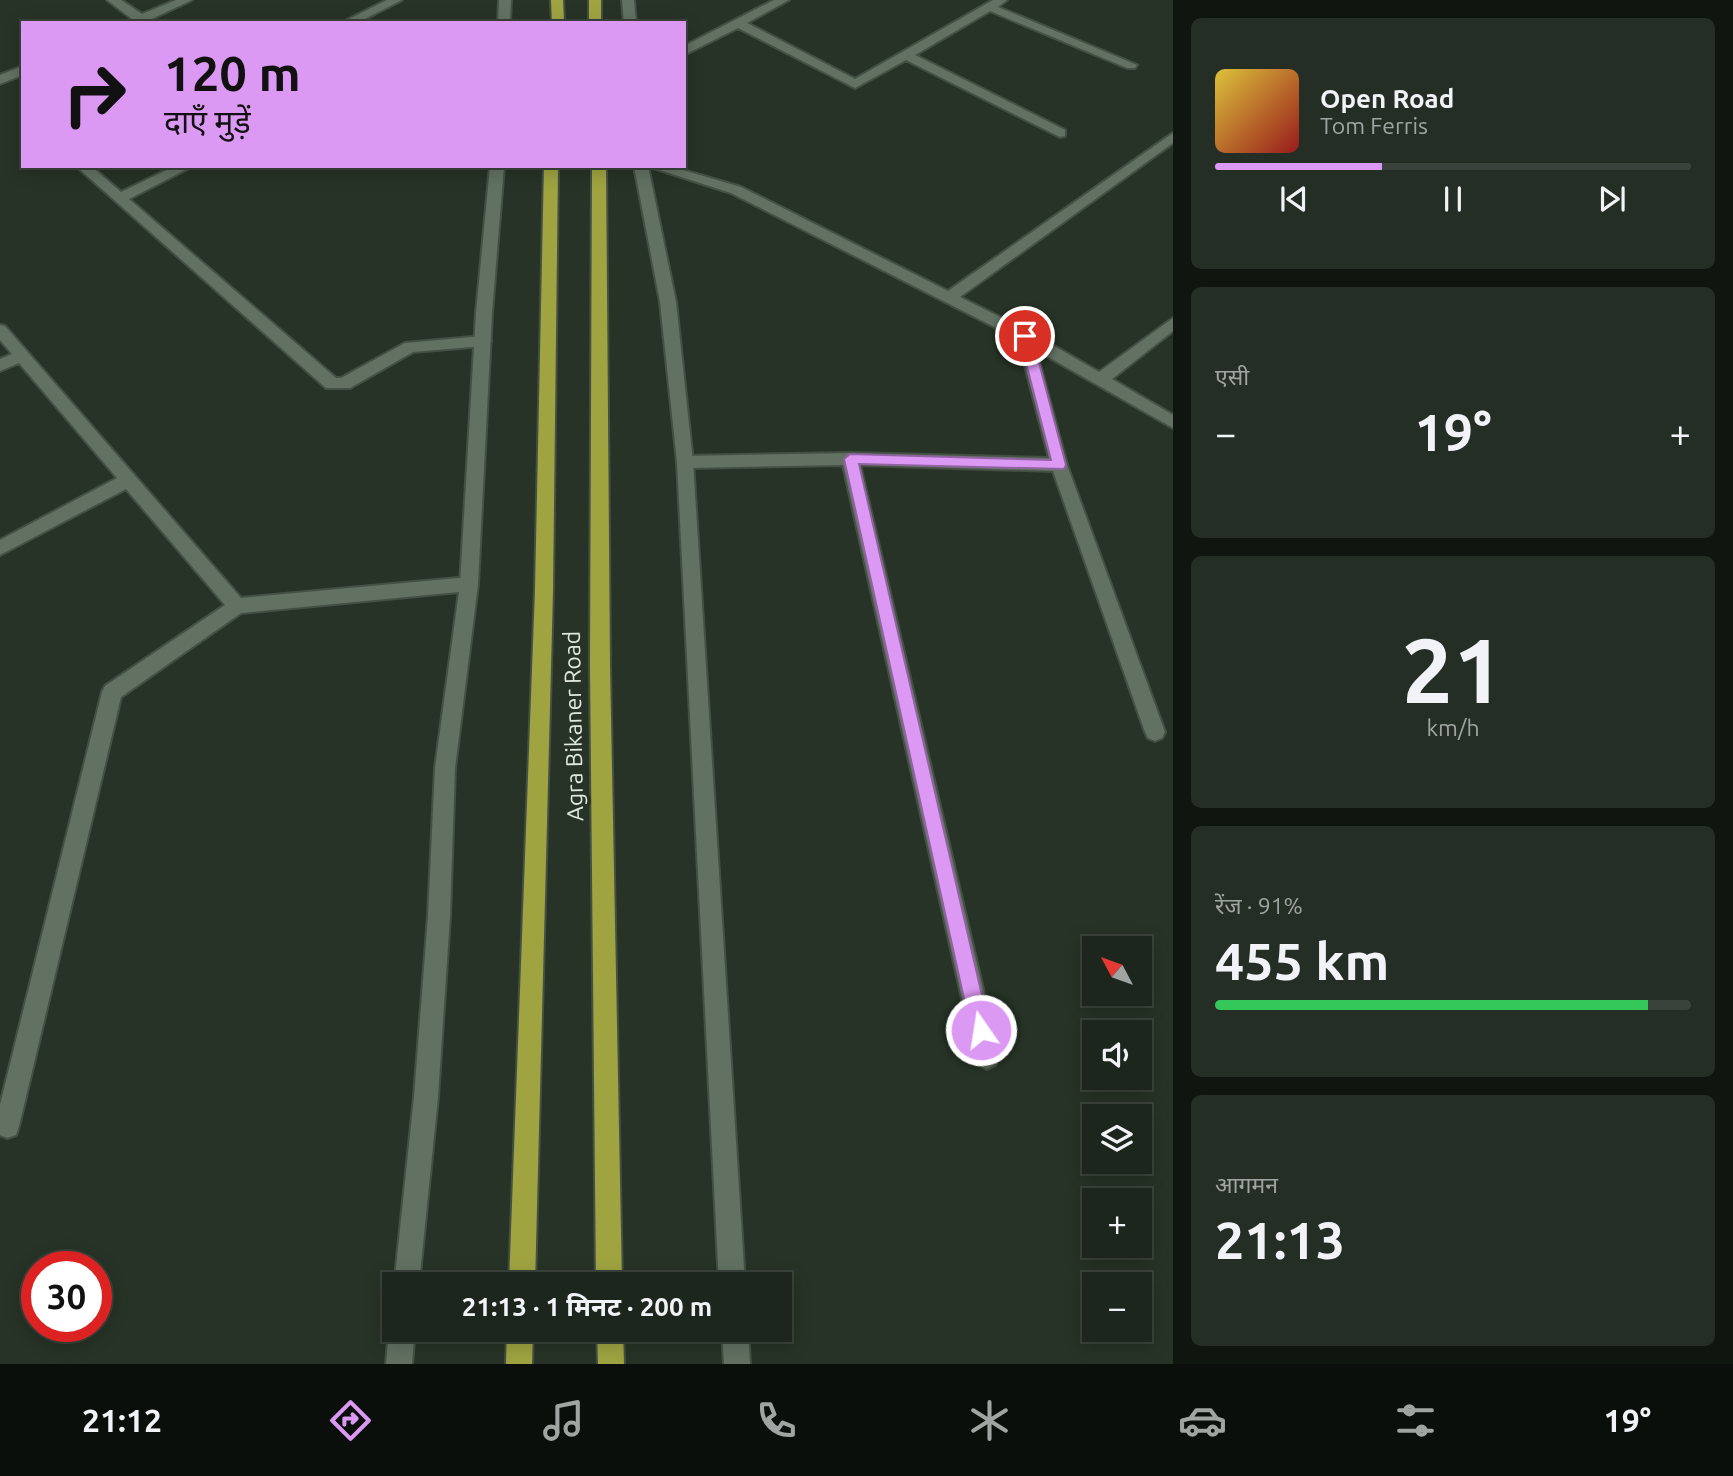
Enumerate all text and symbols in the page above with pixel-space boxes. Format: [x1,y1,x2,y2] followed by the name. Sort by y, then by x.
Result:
[164,45,301,100] text: 120 m
[49,49,140,140] icon: right
[1320,84,1454,113] text: Open Road
[164,103,251,139] text: दाएँ मुड़ें
[1320,113,1428,138] text: Tom Ferris
[1275,180,1313,218] icon: previous
[1434,180,1472,218] icon: pause
[1593,180,1631,218] icon: next
[995,306,1055,366] pin
[1006,317,1044,355] icon: arrive
[1215,364,1249,389] text: एसी
[1414,403,1492,461] text: 19°
[1215,412,1236,454] text: −
[1670,412,1691,454] text: +
[1402,618,1504,720] text: 21
[559,631,587,821] street label: Agra Bikaner Road
[1426,715,1480,740] text: km/h
[1215,893,1303,918] text: रेंज · 91%
[1215,932,1389,990] text: 455 km
[1082,936,1152,1006] north arrow
[1082,936,1152,1342] map controls
[944,993,1018,1067] position arrow
[1082,1020,1152,1090] button: sound
[1082,1104,1152,1174] button: layers
[1215,1172,1278,1197] text: आगमन
[1082,1188,1152,1258] button: +
[1215,1211,1345,1269] text: 21:13
[21,1251,112,1342] speed limit sign: 30
[1082,1272,1152,1342] button: −
[462,1292,712,1321] text: 21:13 · 1 मिनट · 200 m
[326,1396,375,1445] icon: directions
[539,1396,588,1445] icon: music
[752,1396,801,1445] icon: phone
[965,1396,1014,1445] icon: climate
[1178,1396,1227,1445] icon: car
[1391,1396,1440,1445] icon: filters
[82,1402,162,1438] text: 21:12
[1604,1402,1651,1438] text: 19°

